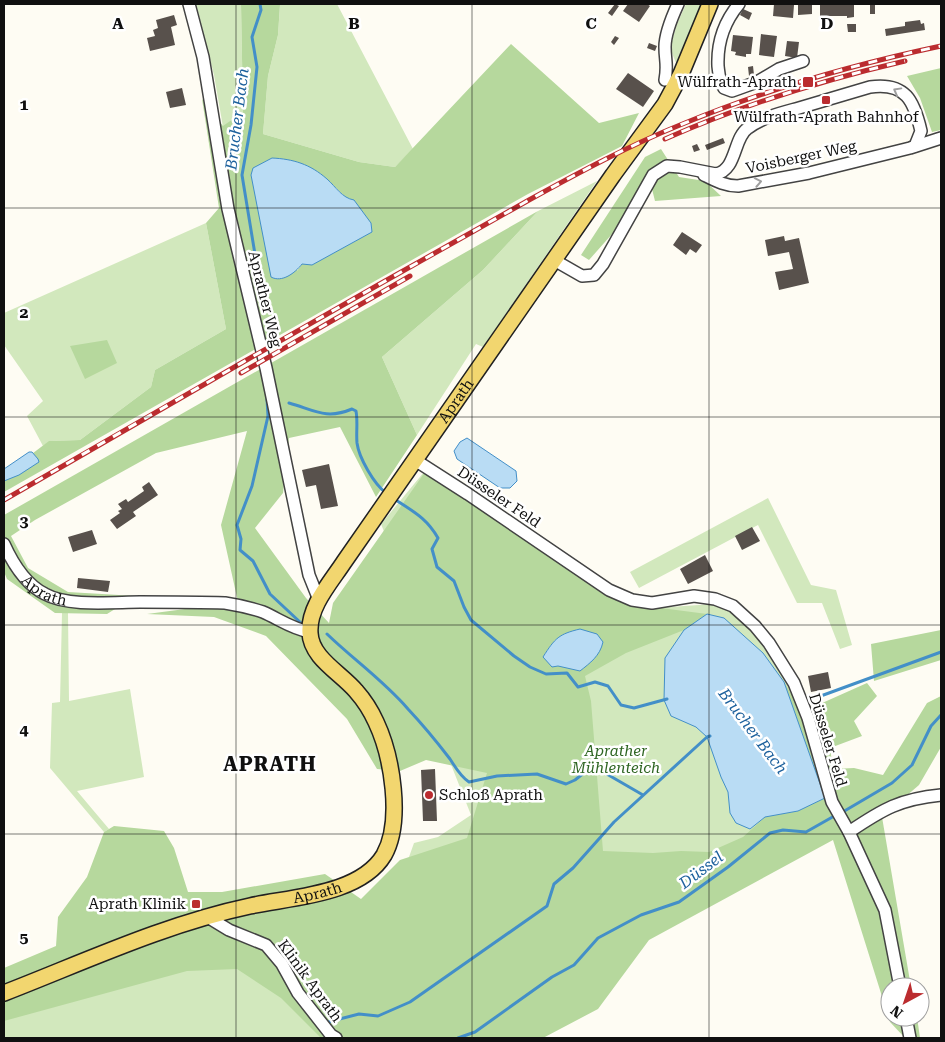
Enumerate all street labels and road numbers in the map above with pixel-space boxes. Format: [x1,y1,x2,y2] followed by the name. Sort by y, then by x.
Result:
[744,136,858,177] street label: Voisberger Weg
[244,249,286,350] street label: Aprather Weg
[434,375,478,426] street label: Aprath
[454,463,544,532] street label: Düsseler Feld
[18,571,69,610] street label: Aprath
[805,691,851,789] street label: Düsseler Feld
[292,878,345,907] street label: Aprath
[274,936,346,1026] street label: Klinik Aprath

